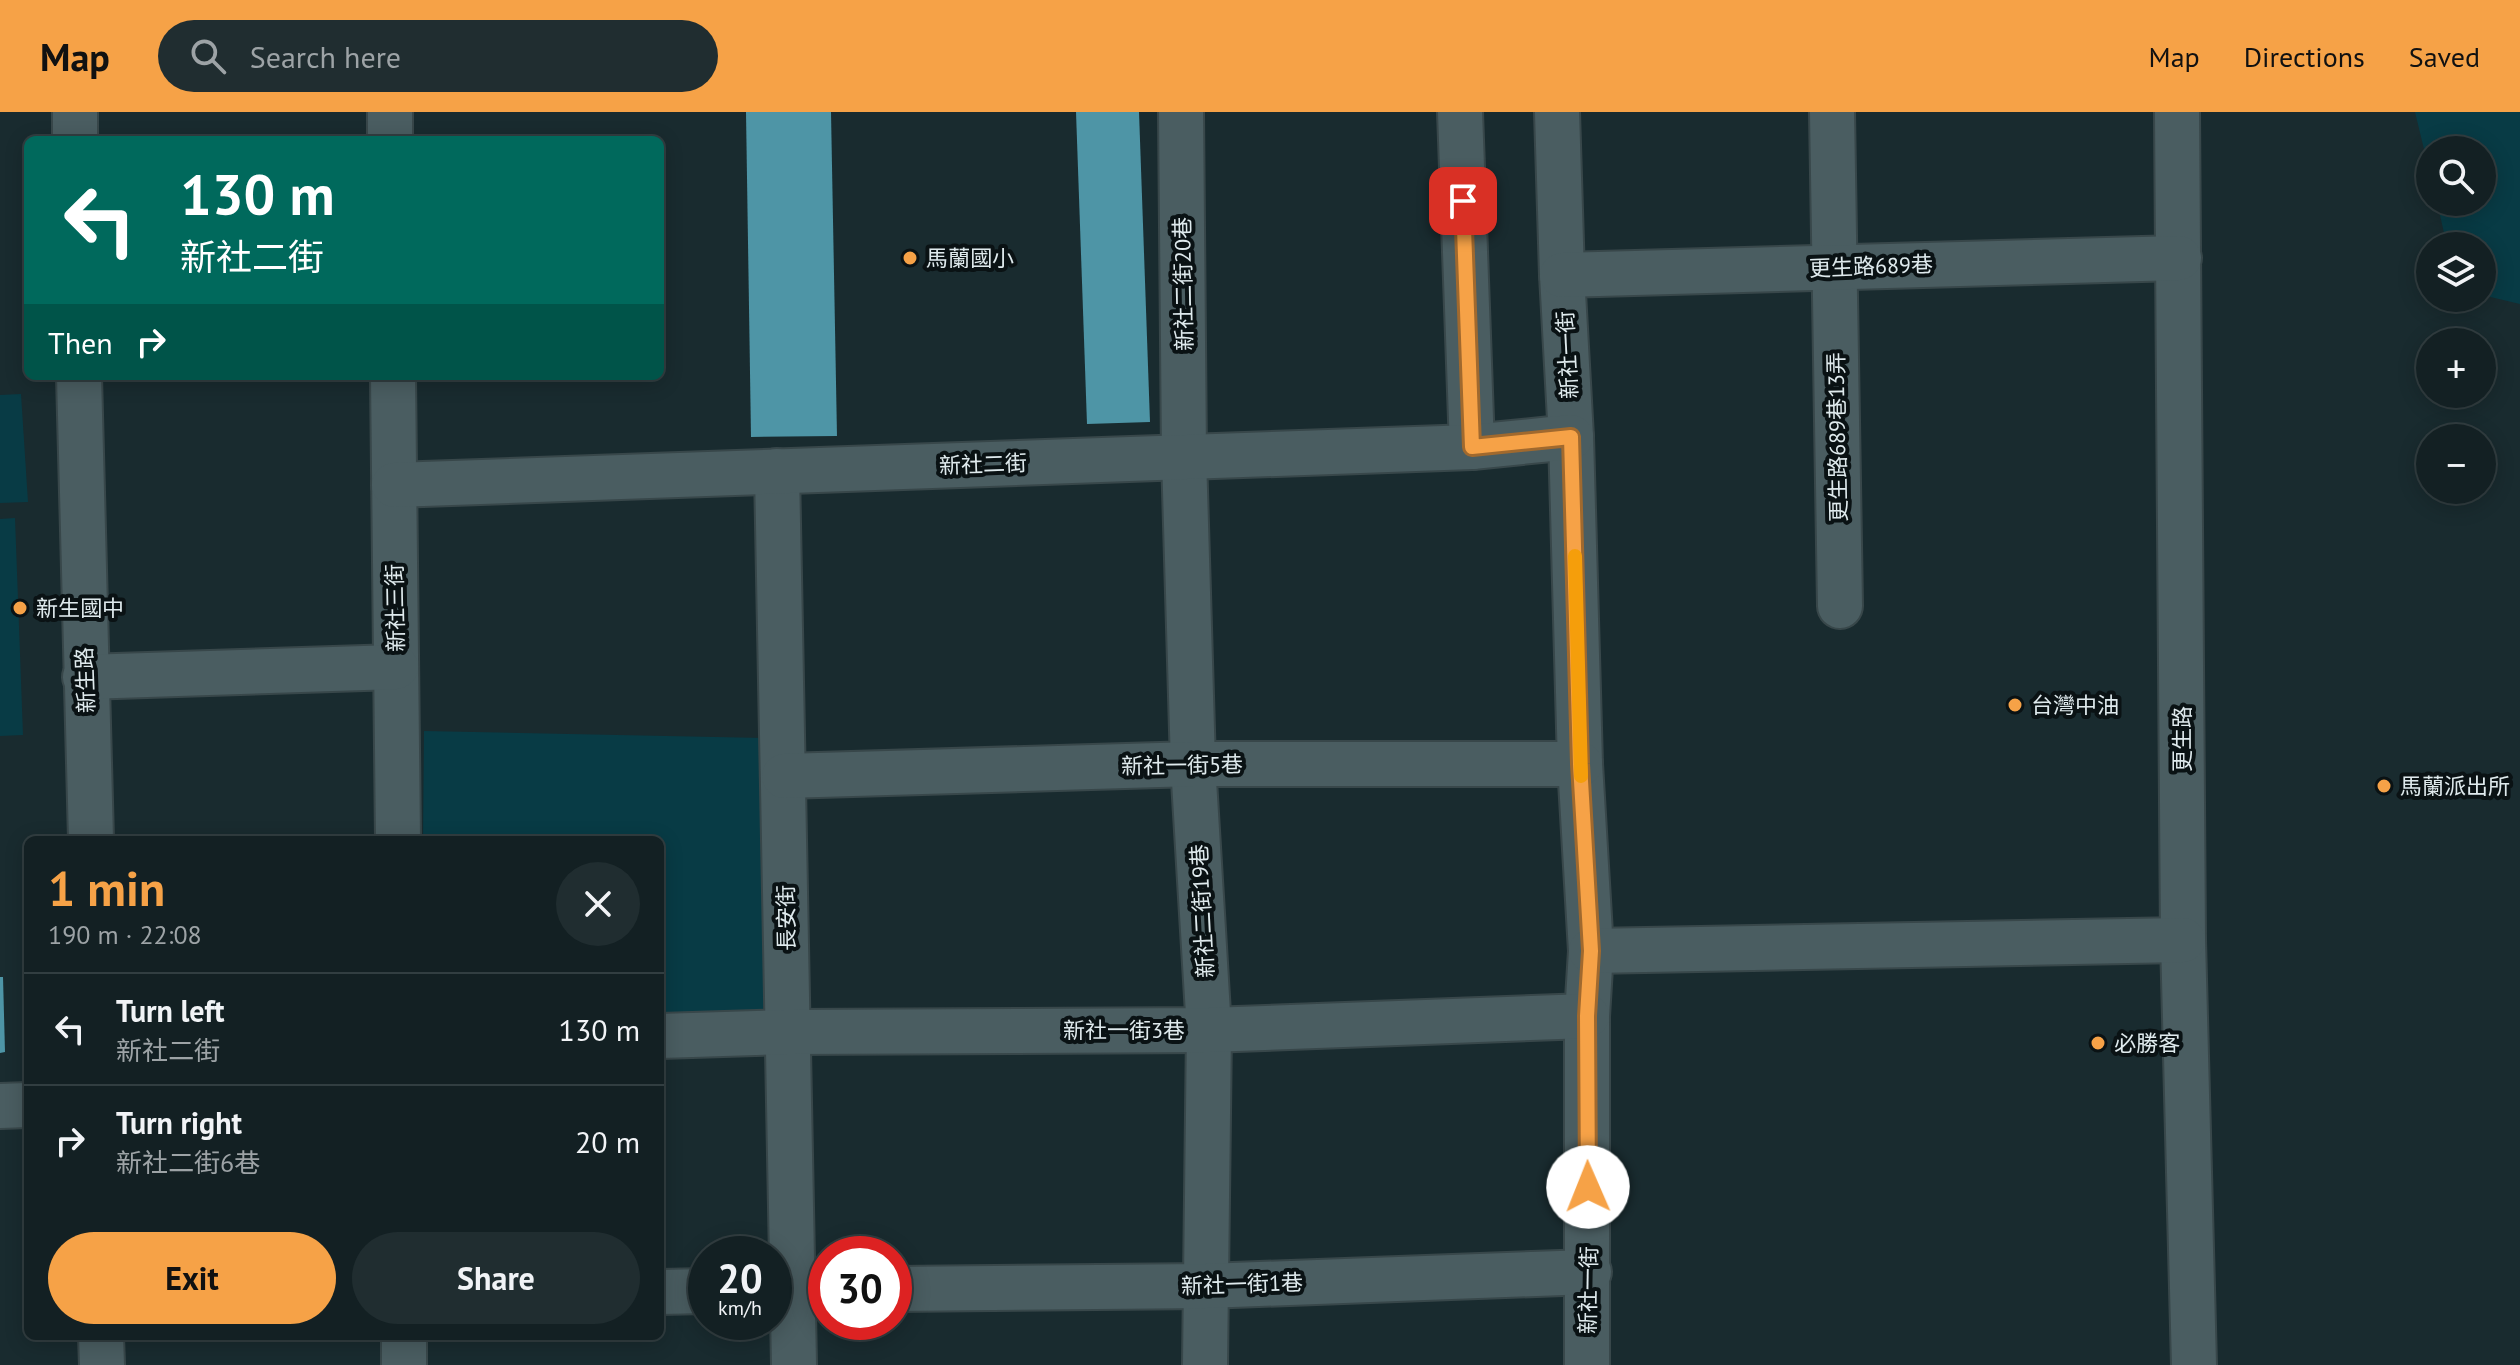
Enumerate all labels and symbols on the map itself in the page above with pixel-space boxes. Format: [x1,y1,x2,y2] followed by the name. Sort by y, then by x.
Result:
[1429,167,1497,235] pin
[1168,217,1198,351] street label: 新社二街20巷
[926,244,1014,272] place label: 馬蘭國小
[901,249,919,267] marker: 馬蘭國小
[1809,250,1933,282] street label: 更生路689巷
[1551,310,1583,400] street label: 新社一街
[1822,352,1852,522] street label: 更生路689巷13弄
[939,448,1027,480] street label: 新社二街
[380,564,410,652] street label: 新社三街
[36,594,124,622] place label: 新生國中
[11,599,29,617] marker: 新生國中
[70,647,100,713] street label: 新生路
[2031,691,2119,719] place label: 台灣中油
[2006,696,2024,714] marker: 台灣中油
[2168,706,2196,772] street label: 更生路
[1121,750,1243,780] street label: 新社一街5巷
[2400,772,2510,800] place label: 馬蘭派出所
[2375,777,2393,795] marker: 馬蘭派出所
[1185,843,1219,979] street label: 新社二街19巷
[771,885,801,951] street label: 長安街
[1063,1016,1185,1044] street label: 新社一街3巷
[2114,1029,2180,1057] place label: 必勝客
[2089,1034,2107,1052] marker: 必勝客
[1546,1145,1630,1229] position arrow
[808,1236,912,1340] speed limit sign: 30
[1573,1246,1603,1334] street label: 新社一街
[1181,1268,1303,1300] street label: 新社一街1巷

